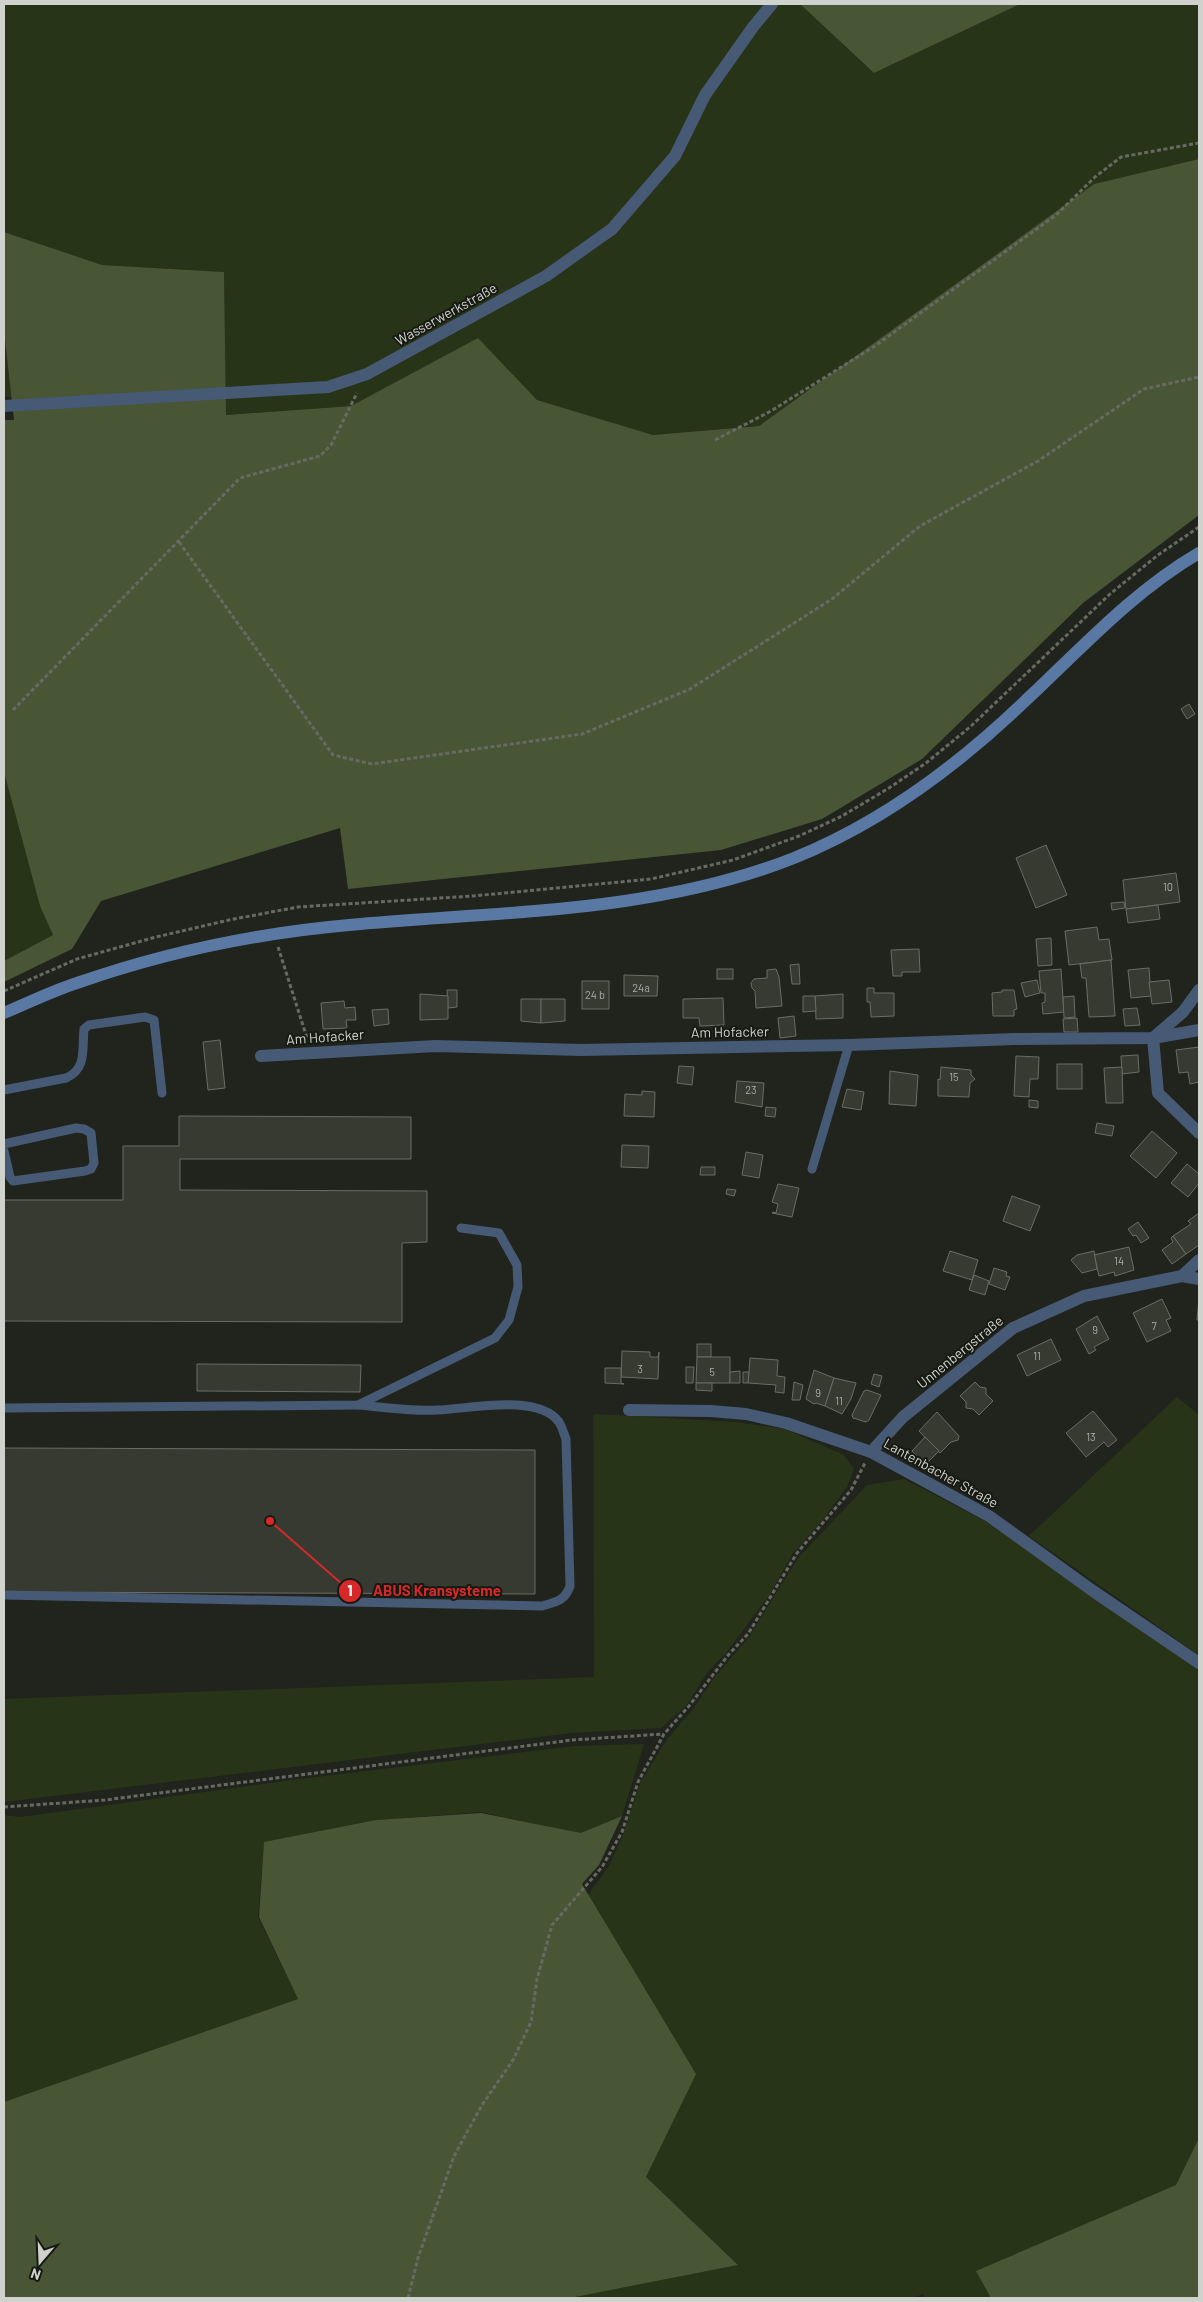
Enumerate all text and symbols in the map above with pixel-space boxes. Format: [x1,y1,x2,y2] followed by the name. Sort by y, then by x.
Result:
[392,279,500,349] street label: Wasserwerkstraße
[1163,880,1173,893] house number: 10
[632,981,650,994] house number: 24a
[585,988,605,1001] house number: 24 b
[691,1022,769,1041] street label: Am Hofacker
[285,1025,364,1048] street label: Am Hofacker
[949,1070,959,1083] house number: 15
[745,1083,757,1096] house number: 23
[1114,1254,1124,1267] house number: 14
[913,1312,1006,1391] street label: Unnenbergstraße
[1151,1319,1157,1332] house number: 7
[1092,1323,1098,1336] house number: 9
[1033,1349,1041,1362] house number: 11
[637,1362,643,1375] house number: 3
[709,1365,715,1378] house number: 5
[815,1386,821,1399] house number: 9
[835,1394,843,1407] house number: 11
[1086,1430,1096,1443] house number: 13
[881,1434,1001,1511] street label: Lantenbacher Straße
[338,1576,510,1606] callout: ABUS Kransysteme
[347,1581,353,1599] text: 1
[373,1581,501,1599] text: ABUS Kransysteme
[15,2237,65,2287] north arrow
[28,2265,43,2284] text: N

